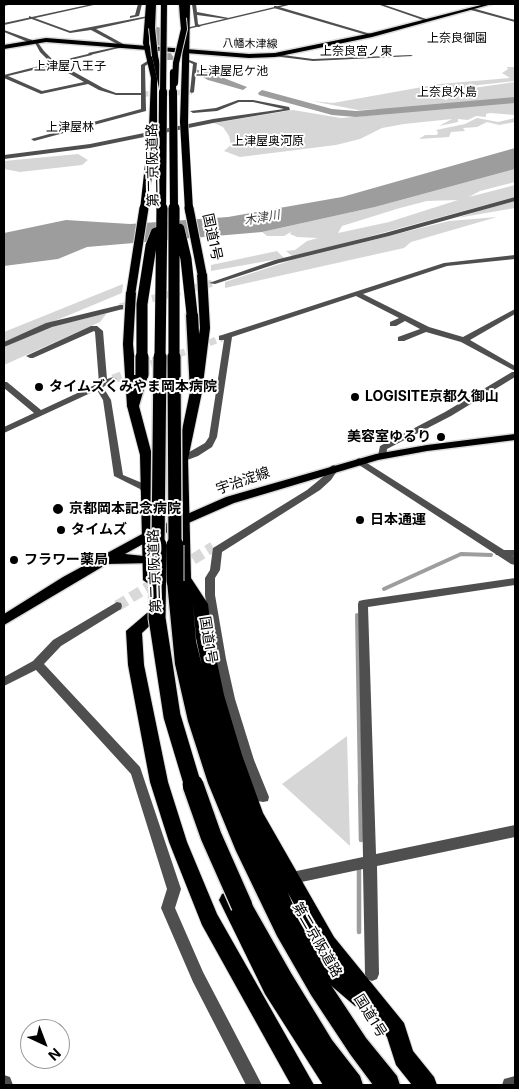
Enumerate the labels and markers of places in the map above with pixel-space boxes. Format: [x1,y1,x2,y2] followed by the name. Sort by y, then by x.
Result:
[49,379,217,395] place label: タイムズくみやま岡本病院
[33,381,45,393] marker: タイムズくみやま岡本病院
[365,389,499,405] place label: LOGISITE京都久御山
[349,391,361,403] marker: LOGISITE京都久御山
[347,429,431,445] place label: 美容室ゆるり
[435,431,447,443] marker: 美容室ゆるり
[69,501,181,517] place label: 京都岡本記念病院
[51,502,65,516] marker: 京都岡本記念病院
[370,512,426,528] place label: 日本通運
[354,514,366,526] marker: 日本通運
[71,522,127,538] place label: タイムズ
[55,524,67,536] marker: タイムズ
[24,552,108,568] place label: フラワー薬局
[8,554,20,566] marker: フラワー薬局

